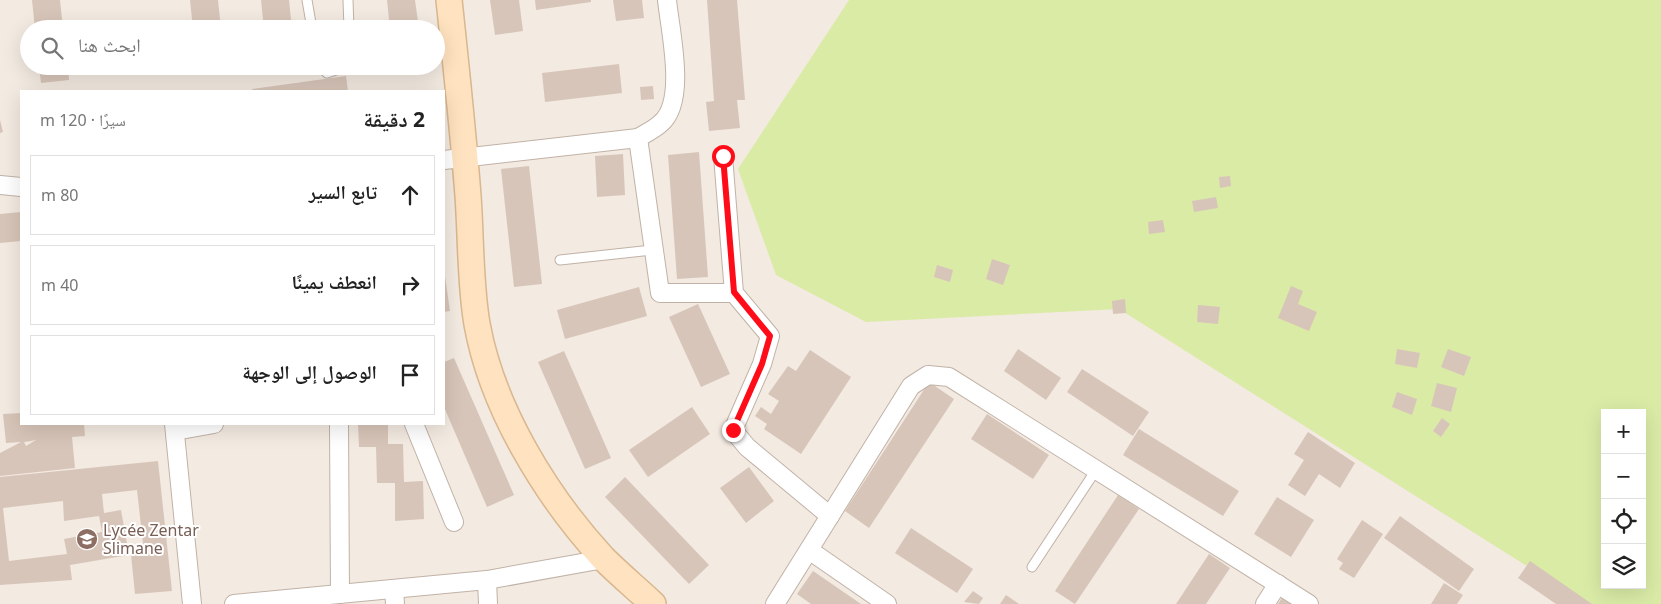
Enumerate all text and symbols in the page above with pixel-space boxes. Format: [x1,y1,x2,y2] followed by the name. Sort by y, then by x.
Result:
[20,20,445,75] search box
[78,32,141,58] text: ابحث هنا
[38,34,66,62] icon: search
[363,105,425,133] text: 2 دقيقة
[40,109,126,131] text: سيرًا · 120 m
[712,145,735,168] route start
[309,179,377,205] text: تابع السير
[396,181,424,209] icon: ahead
[41,184,78,206] text: 80 m
[291,269,377,295] text: انعطف يمينًا
[396,271,424,299] icon: right
[41,274,78,296] text: 40 m
[242,359,377,385] text: الوصول إلى الوجهة
[396,361,424,389] icon: arrive
[1601,409,1646,589] map controls
[1601,409,1646,454] button: +
[722,419,745,442] route end
[1601,454,1646,499] button: −
[1601,499,1646,544] button: locate
[103,519,199,559] place label: Lycée Zentar Slimane
[75,527,99,551] school or university icon: Lycée Zentar Slimane
[1601,544,1646,589] button: layers

